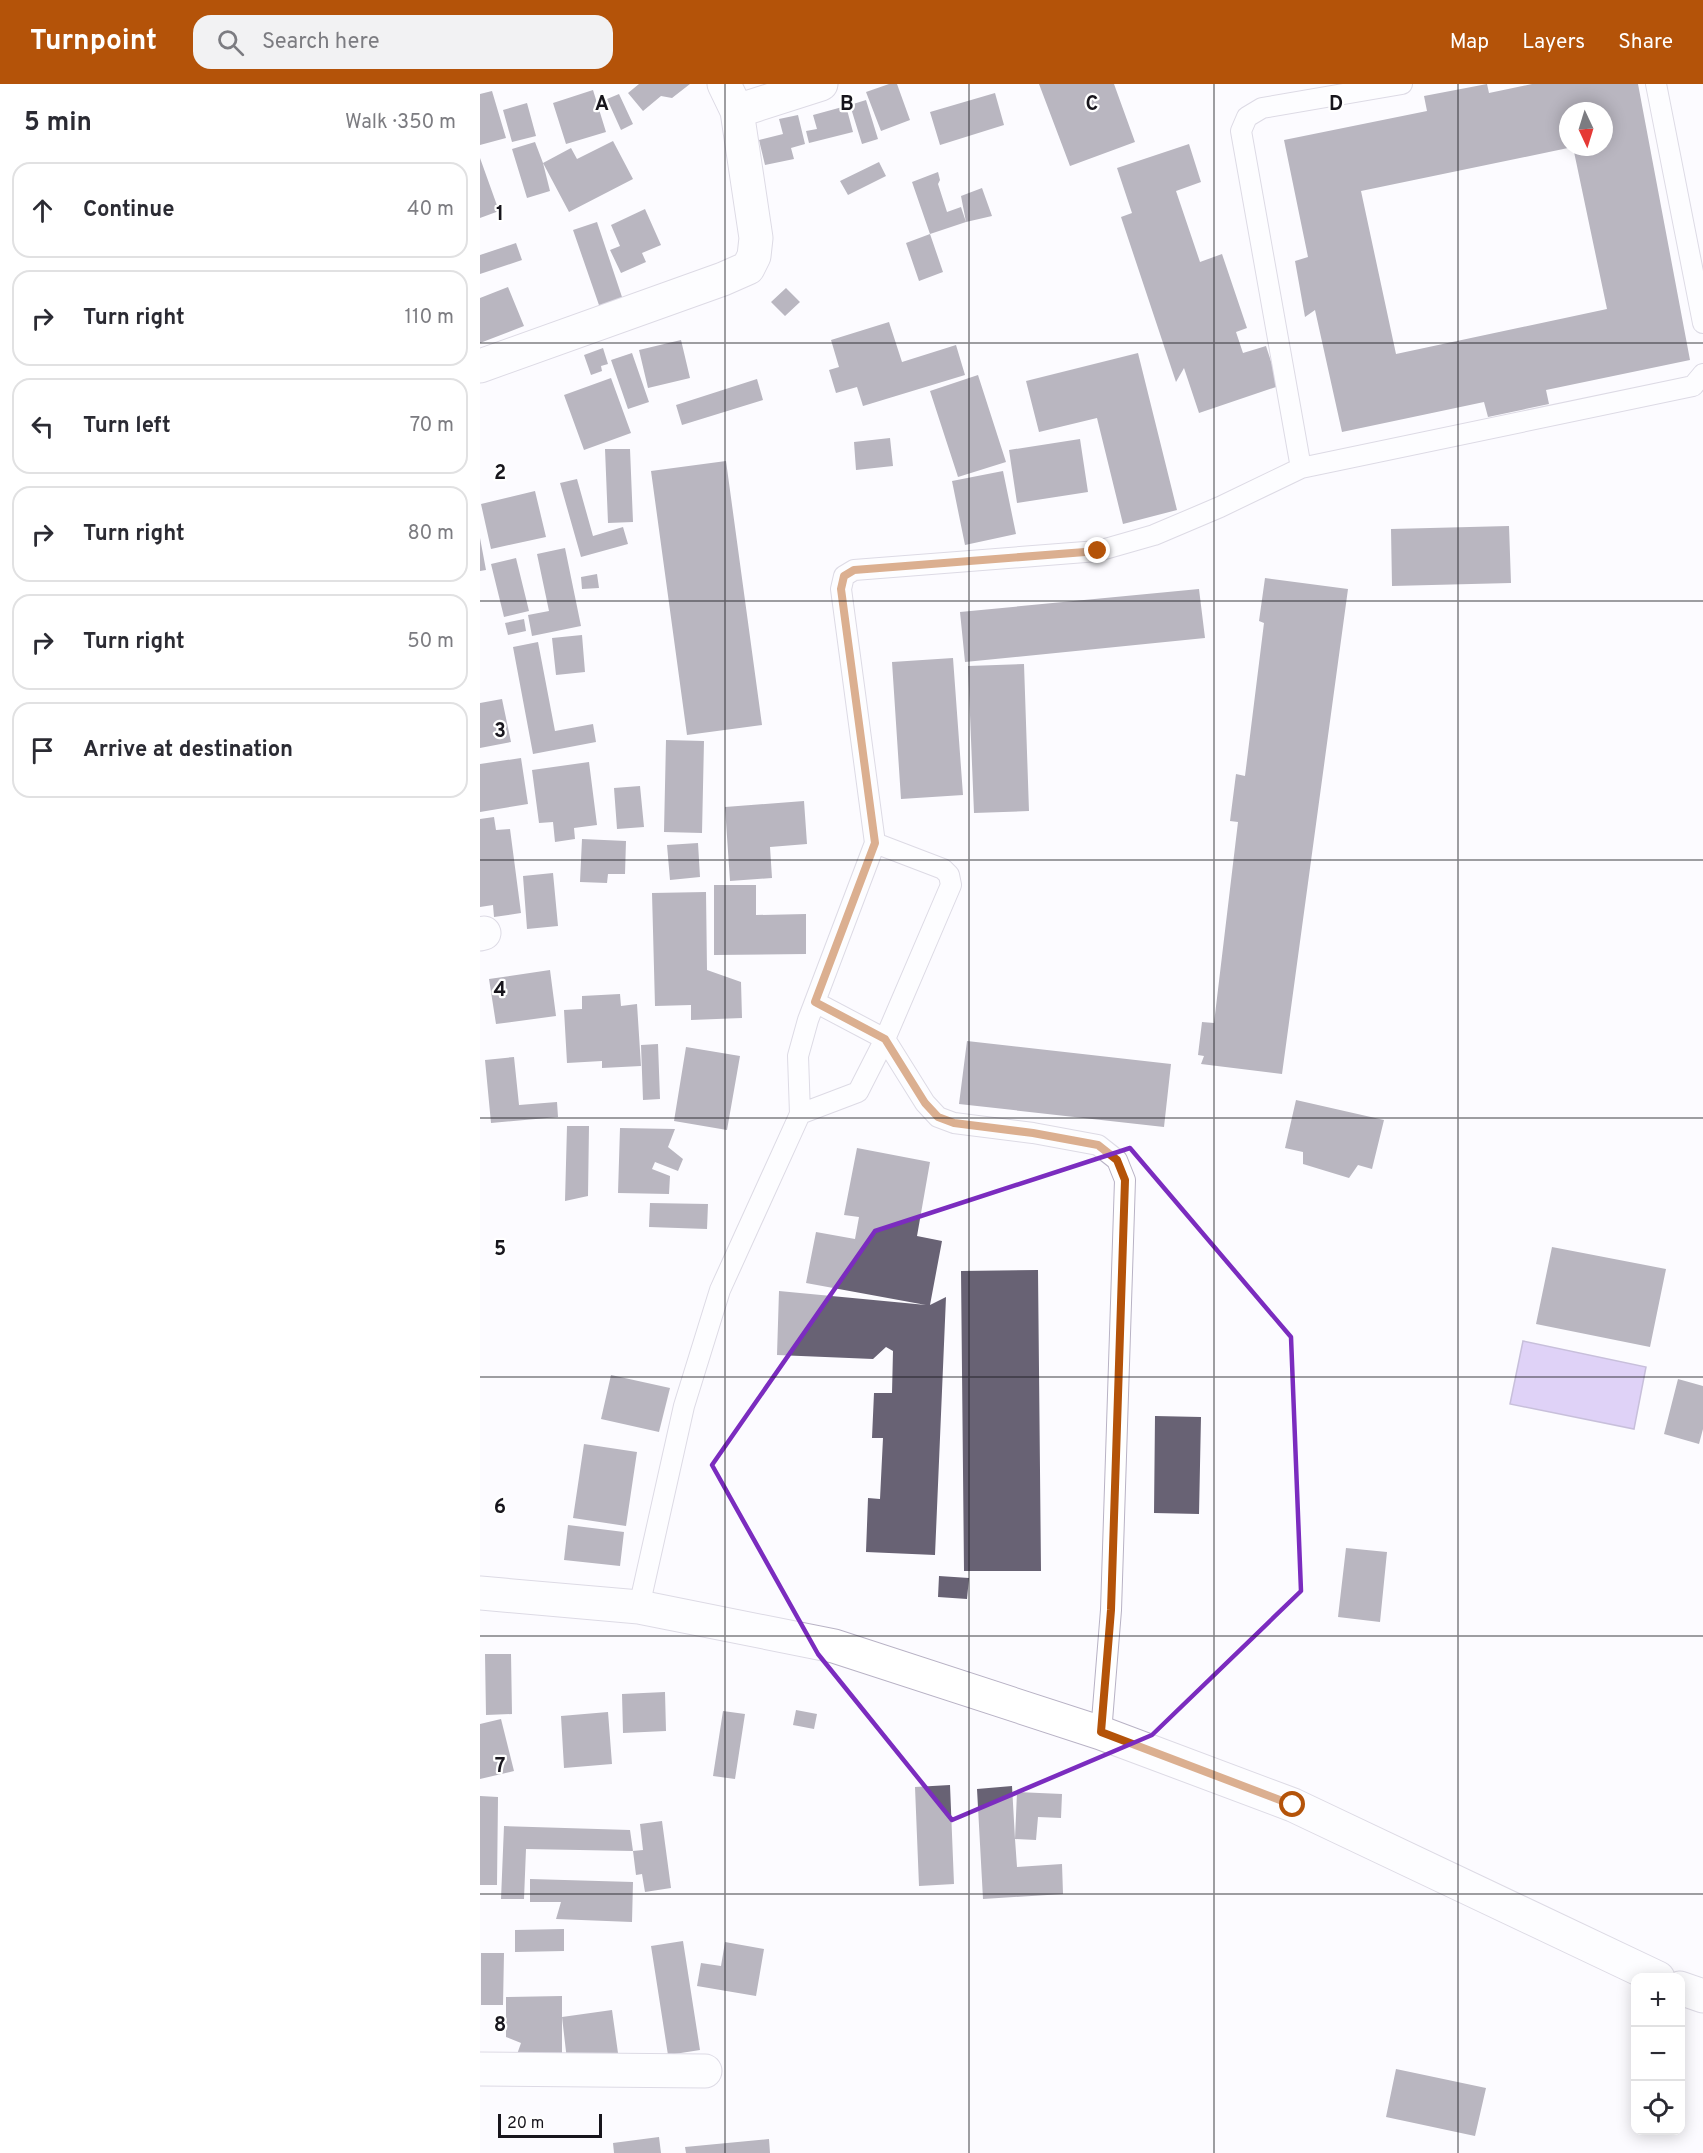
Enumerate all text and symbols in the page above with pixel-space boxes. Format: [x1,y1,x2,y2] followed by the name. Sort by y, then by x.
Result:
[193,15,613,69] search box
[30,24,157,60] text: Turnpoint
[214,26,247,59] icon: search
[262,29,379,56] text: Search here
[1450,29,1489,56] text: Map
[1522,29,1585,56] text: Layers
[1618,29,1673,56] text: Share
[595,92,609,118] text: A
[840,92,854,118] text: B
[1086,92,1098,118] text: C
[1329,92,1343,118] text: D
[1559,102,1613,156] north arrow
[24,107,92,140] text: 5 min
[345,110,456,136] text: Walk · 350 m
[26,194,59,227] icon: ahead
[83,197,174,224] text: Continue
[407,197,454,223] text: 40 m
[496,202,504,228] text: 1
[26,302,59,335] icon: right
[83,305,185,332] text: Turn right
[405,305,454,331] text: 110 m
[26,410,59,443] icon: left
[83,413,171,440] text: Turn left
[410,413,454,439] text: 70 m
[494,461,506,487] text: 2
[26,518,59,551] icon: right
[83,521,185,548] text: Turn right
[408,521,454,547] text: 80 m
[1084,537,1110,563] route end
[26,626,59,659] icon: right
[83,629,185,656] text: Turn right
[407,629,454,655] text: 50 m
[494,719,506,745] text: 3
[26,734,59,767] icon: arrive
[83,737,293,764] text: Arrive at destination
[494,978,506,1004] text: 4
[494,1237,506,1263] text: 5
[494,1495,506,1521] text: 6
[495,1754,505,1780] text: 7
[1279,1791,1305,1817] route start
[1631,1973,1685,2135] map controls
[1631,1973,1685,2027] button: +
[494,2013,506,2039] text: 8
[1631,2027,1685,2081] button: −
[1631,2081,1685,2135] button: locate
[498,2111,602,2138] scale bar
[507,2114,544,2134] text: 20 m

